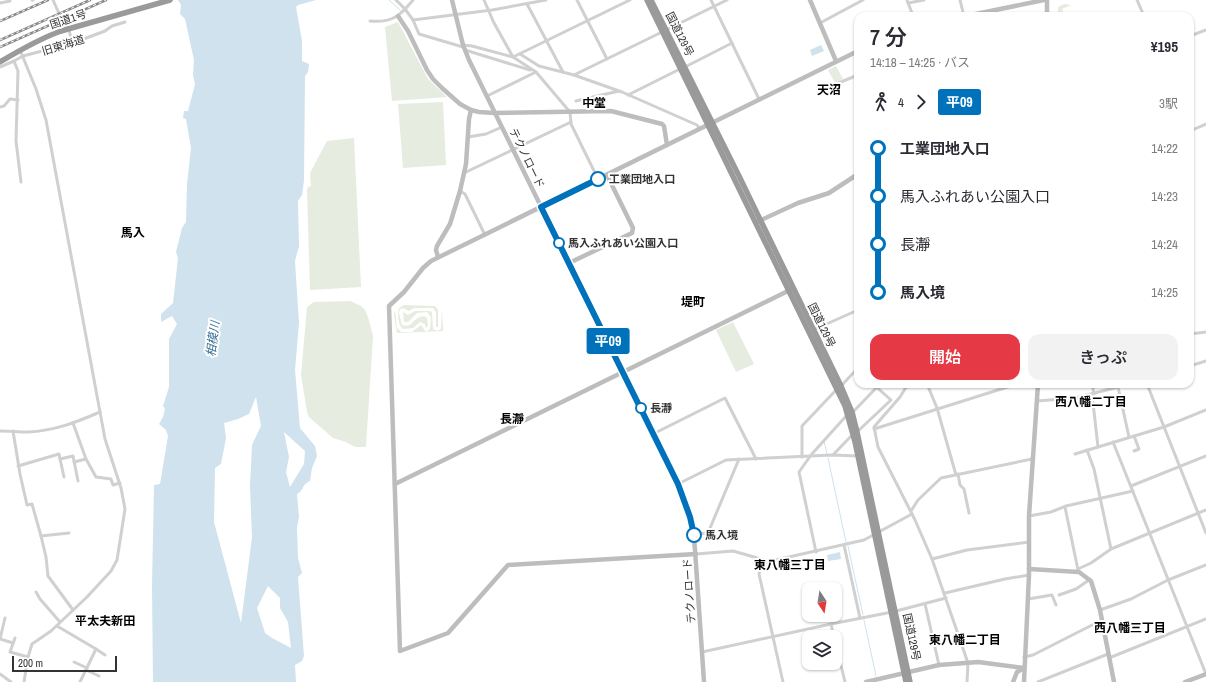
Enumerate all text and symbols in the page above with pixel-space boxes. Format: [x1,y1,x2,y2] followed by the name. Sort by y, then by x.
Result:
[48,6,88,32] street label: 国道1号
[663,9,697,59] street label: 国道129号
[870,22,907,52] text: 7 分
[40,32,86,58] street label: 旧東海道
[1151,36,1178,57] text: ¥195
[870,54,970,71] text: 14:18 – 14:25 · バス
[817,82,841,98] district label: 天沼
[870,91,892,113] icon: walk
[910,91,932,113] icon: forward
[946,93,973,111] text: 平09
[898,94,904,111] text: 4
[582,95,606,111] district label: 中堂
[1159,95,1178,112] text: 3駅
[506,126,548,190] street label: テクノロード
[900,138,990,159] text: 工業団地入口
[1151,140,1178,157] text: 14:22
[590,171,606,187] marker: 工業団地入口
[609,172,675,186] place label: 工業団地入口
[900,186,1050,207] text: 馬入ふれあい公園入口
[1151,188,1178,205] text: 14:23
[121,225,145,241] district label: 馬入
[900,234,930,255] text: 長瀞
[568,236,678,250] place label: 馬入ふれあい公園入口
[1151,236,1178,253] text: 14:24
[553,237,565,249] marker: 馬入ふれあい公園入口
[900,282,945,303] text: 馬入境
[1151,284,1178,301] text: 14:25
[681,294,705,310] district label: 堤町
[805,300,839,350] street label: 国道129号
[203,318,223,358] water label: 相模川
[585,328,631,354] line badge: 平09
[595,332,621,350] text: 平09
[870,334,1020,380] button: 開始
[1028,334,1178,380] button: きっぷ
[1055,394,1127,410] district label: 西八幡二丁目
[650,401,672,415] place label: 長瀞
[635,402,647,414] marker: 長瀞
[500,411,524,427] district label: 長瀞
[686,527,702,543] marker: 馬入境
[705,528,738,542] place label: 馬入境
[754,557,826,573] district label: 東八幡三丁目
[680,558,698,624] street label: テクノロード
[802,582,842,622] north arrow
[802,582,842,670] map controls
[900,612,924,662] street label: 国道129号
[75,613,135,629] district label: 平太夫新田
[1094,620,1166,636] district label: 西八幡三丁目
[802,630,842,670] button: layers
[929,632,1001,648] district label: 東八幡二丁目
[12,654,117,673] scale bar
[18,656,43,670] text: 200 m

